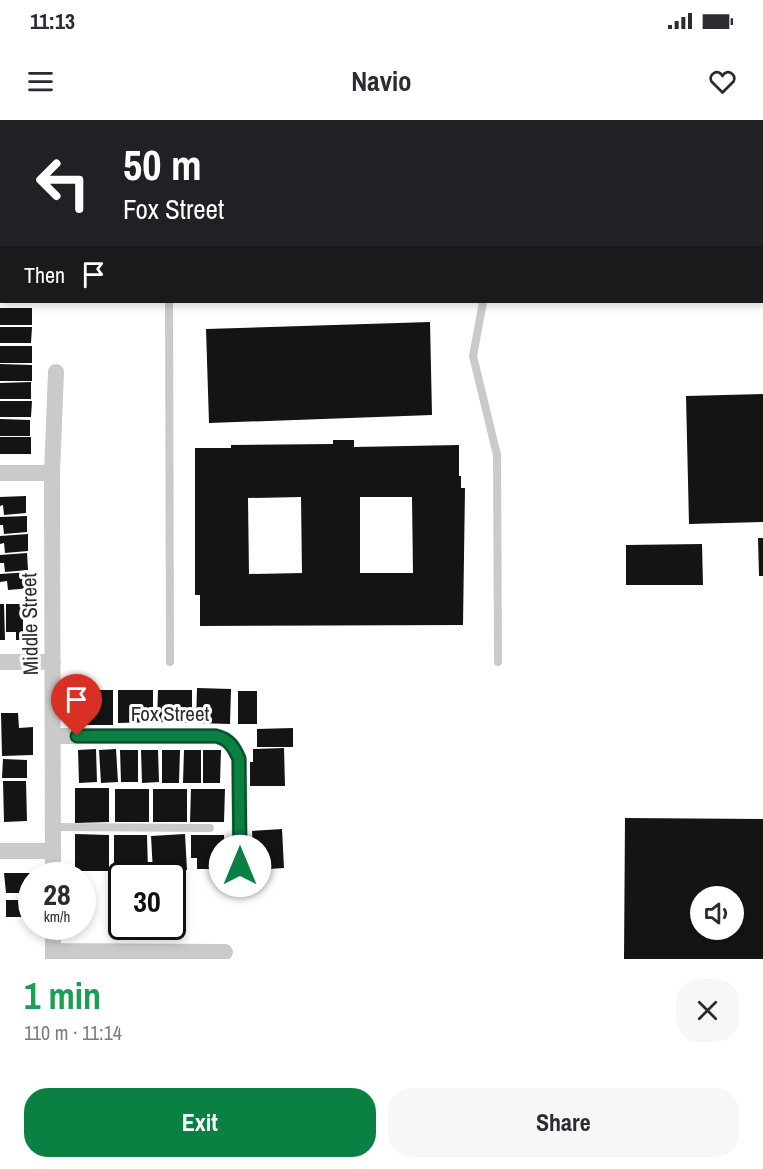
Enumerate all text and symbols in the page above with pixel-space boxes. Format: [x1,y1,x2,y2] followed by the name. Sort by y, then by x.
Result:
[30,6,75,36] text: 11:13
[351,63,412,99] text: Navio
[24,65,57,98] icon: menu
[706,65,739,98] icon: heart
[123,137,202,193] text: 50 m
[24,144,102,222] icon: left
[123,191,224,227] text: Fox Street
[77,258,110,291] icon: arrive
[24,260,65,290] text: Then
[14,572,45,675] street label: Middle Street
[51,674,102,736] pin
[60,683,93,716] icon: arrive
[131,699,210,728] street label: Fox Street
[208,834,272,898] position arrow
[108,862,186,940] speed limit sign: 30
[43,874,71,914] text: 28
[690,886,744,940] map controls
[690,886,744,940] button: sound
[44,906,70,927] text: km/h
[24,972,101,1020] text: 1 min
[676,979,739,1042] button: close
[24,1019,122,1046] text: 110 m · 11:14
[24,1088,376,1157] button: Exit
[388,1088,739,1157] button: Share

